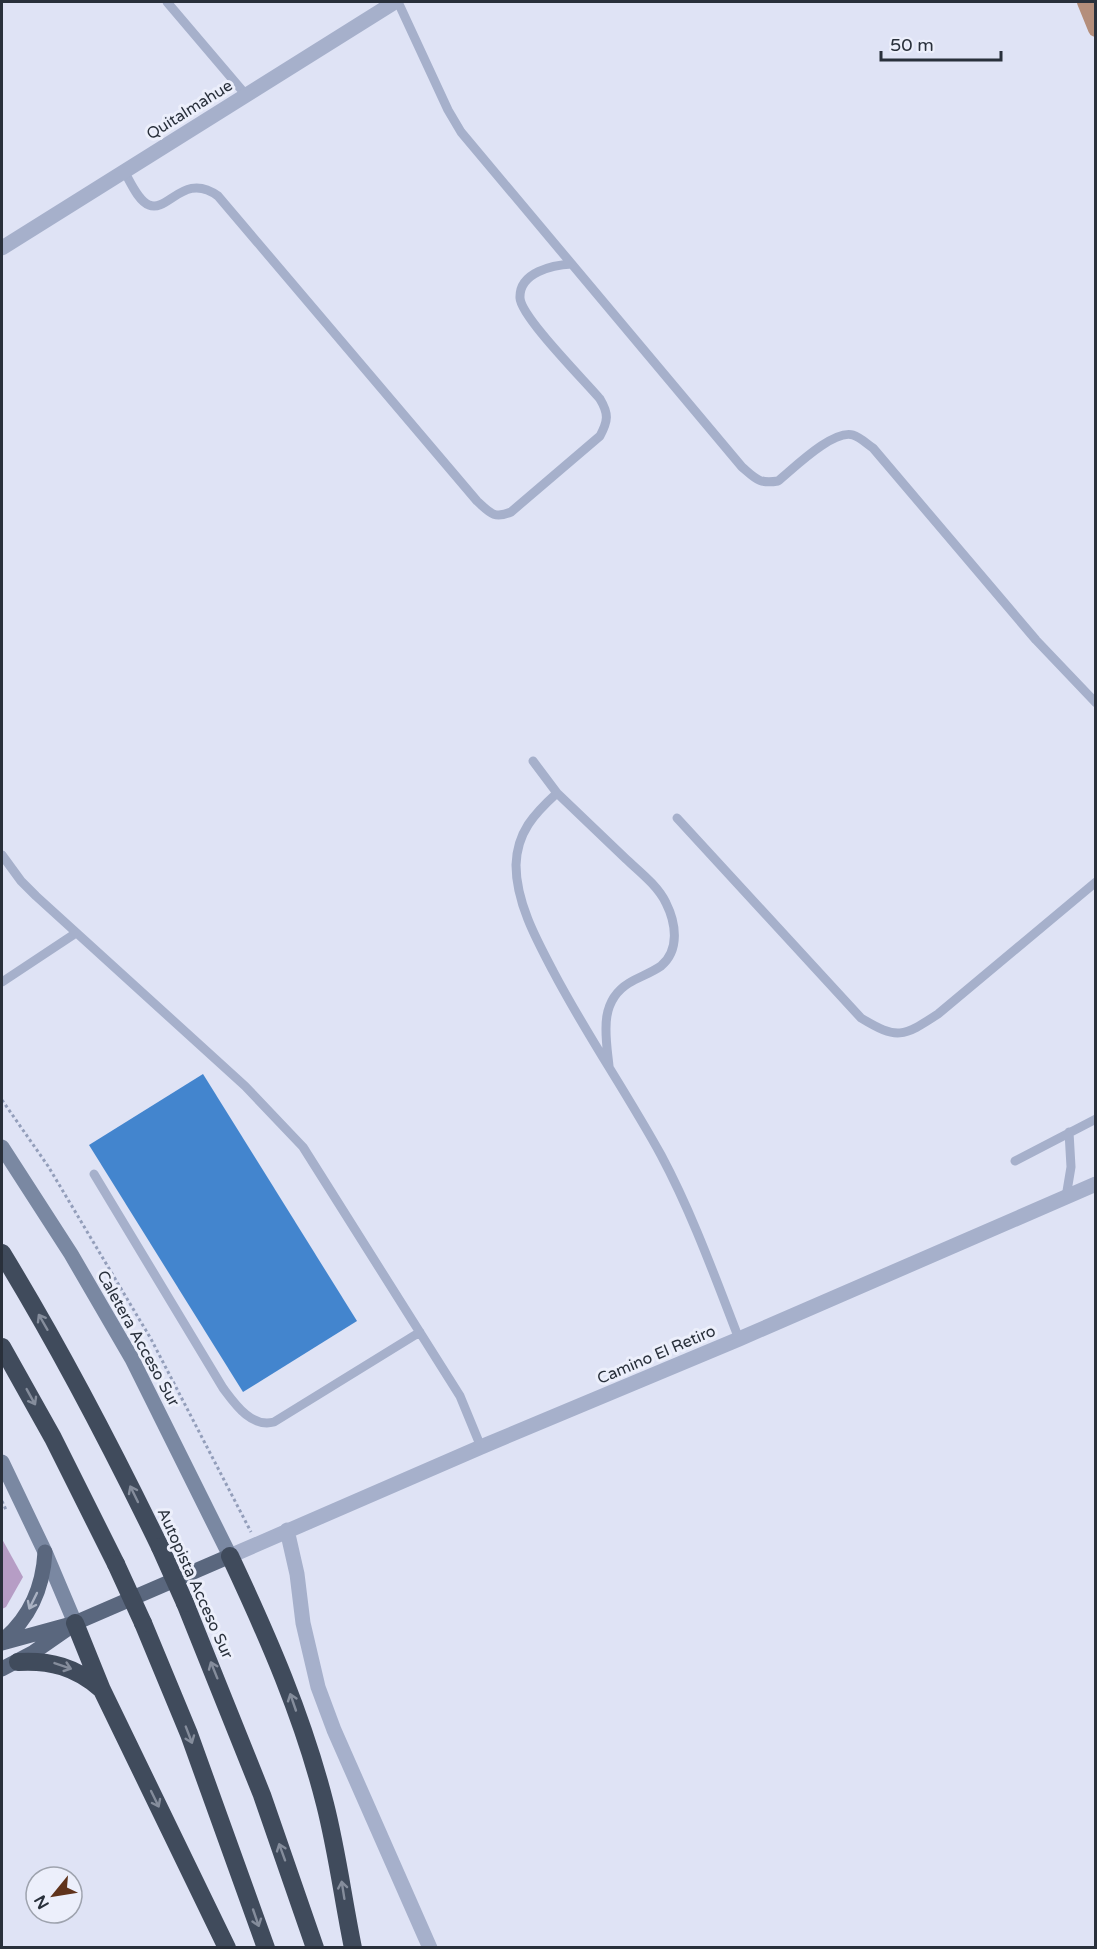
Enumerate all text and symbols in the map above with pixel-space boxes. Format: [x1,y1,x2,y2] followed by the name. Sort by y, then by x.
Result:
[881,24,1001,62] scale bar
[890,34,934,56] text: 50 m
[143,75,236,144] street label: Quitalmahue
[92,1267,184,1411] street label: Caletera Acceso Sur
[37,1314,49,1331] one-way arrow
[594,1321,719,1389] street label: Camino El Retiro
[25,1389,37,1406] one-way arrow
[128,1485,140,1503] one-way arrow
[153,1505,238,1663] street label: Autopista Acceso Sur
[27,1592,38,1610] one-way arrow
[208,1661,219,1680] one-way arrow
[53,1662,72,1673] one-way arrow
[287,1693,298,1711] one-way arrow
[184,1725,195,1744] one-way arrow
[150,1790,162,1808] one-way arrow
[276,1844,287,1862] one-way arrow
[24,1865,84,1925] north arrow
[337,1881,348,1900] one-way arrow
[30,1891,54,1913] text: N
[251,1908,262,1927] one-way arrow

